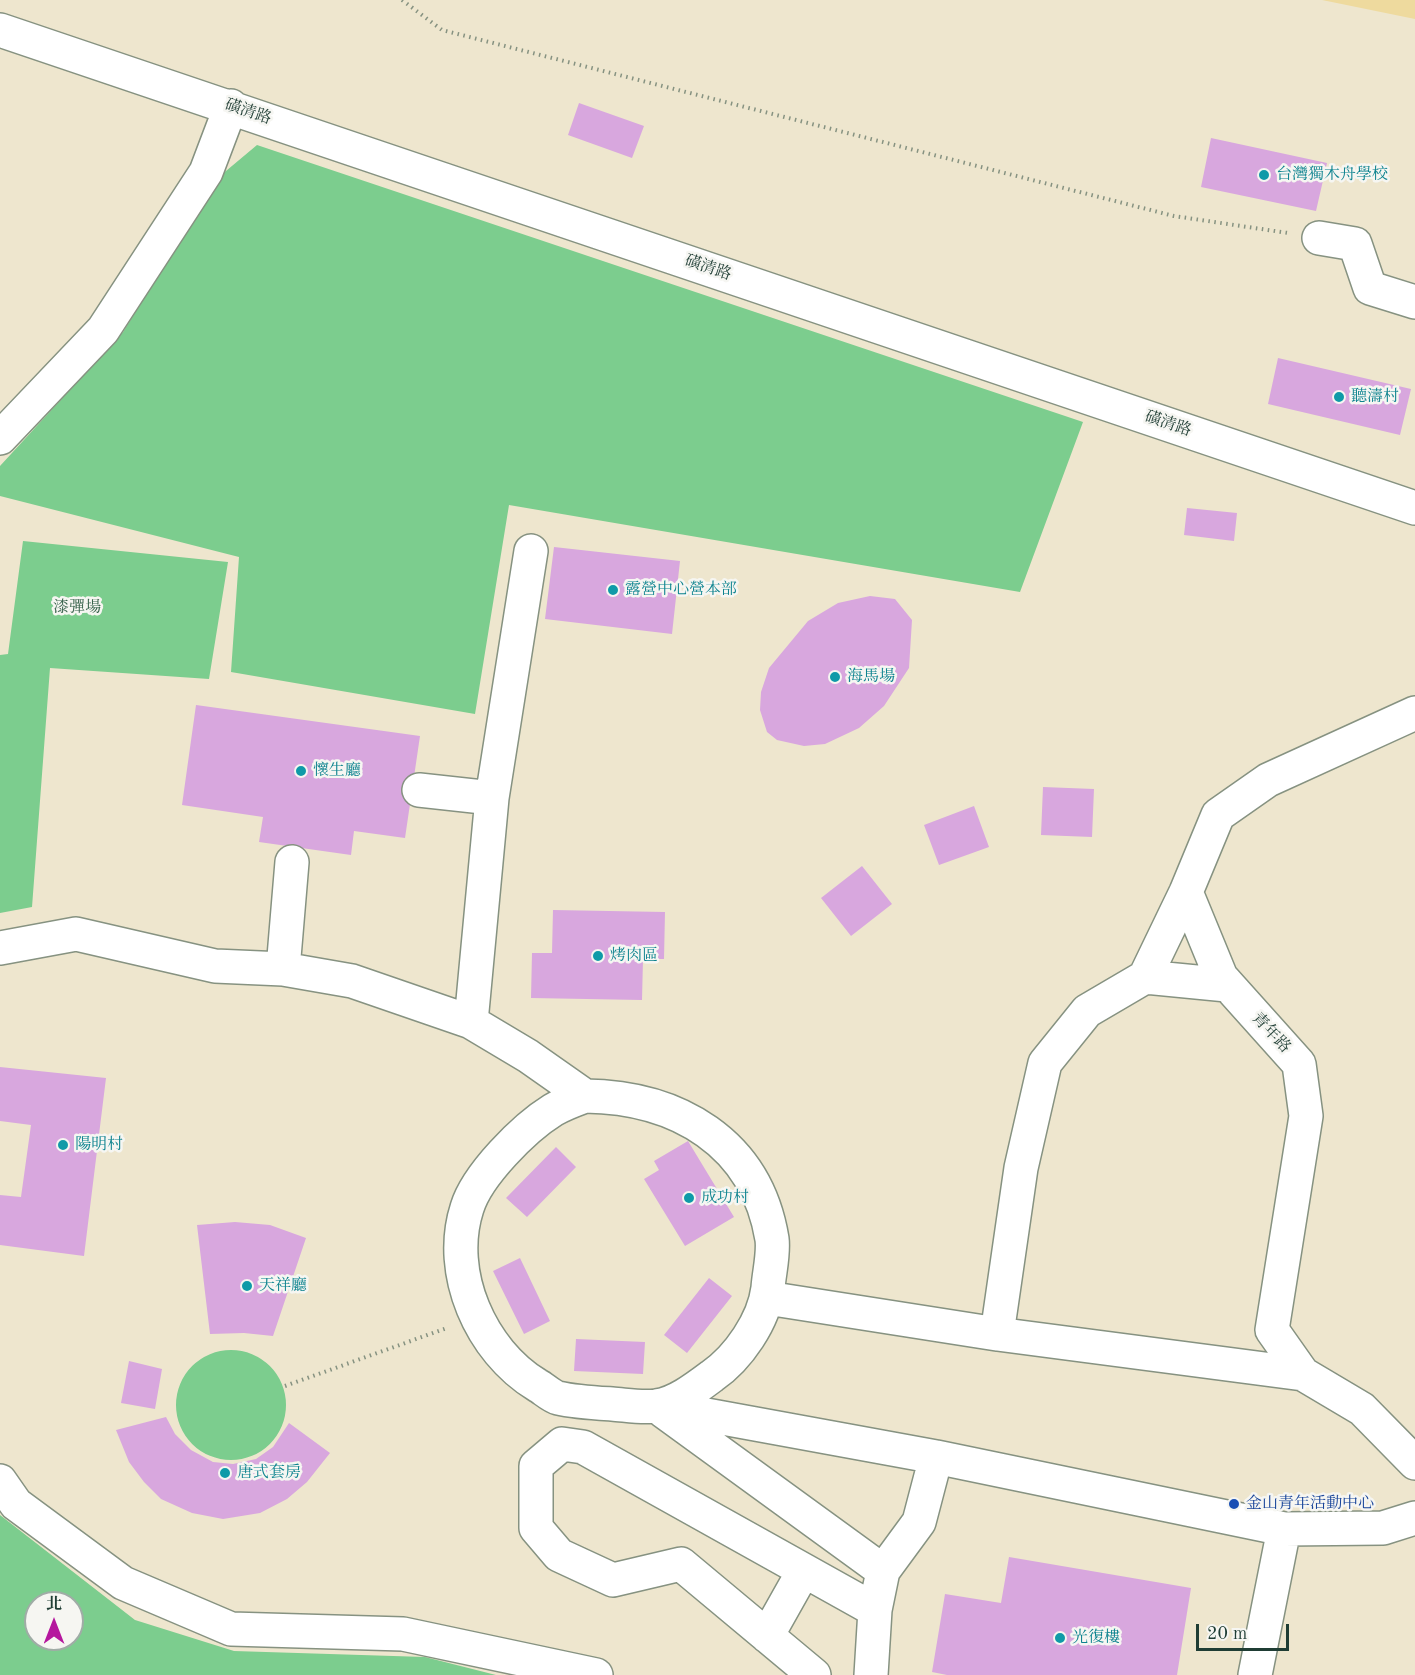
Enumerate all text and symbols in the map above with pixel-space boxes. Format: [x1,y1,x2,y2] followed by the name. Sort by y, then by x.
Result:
[222,95,274,129] street label: 磺清路
[1276,165,1388,185] place label: 台灣獨木舟學校
[1257,168,1271,182] marker: 台灣獨木舟學校
[682,251,734,285] street label: 磺清路
[1351,387,1399,407] place label: 聽濤村
[1332,390,1346,404] marker: 聽濤村
[1142,407,1194,441] street label: 磺清路
[625,580,737,600] place label: 露營中心營本部
[606,583,620,597] marker: 露營中心營本部
[53,598,101,618] park label: 漆彈場
[847,667,895,687] place label: 海馬場
[828,670,842,684] marker: 海馬場
[313,761,361,781] place label: 懷生廳
[294,764,308,778] marker: 懷生廳
[610,946,658,966] place label: 烤肉區
[591,949,605,963] marker: 烤肉區
[1248,1009,1294,1057] street label: 青年路
[75,1135,123,1155] place label: 陽明村
[56,1138,70,1152] marker: 陽明村
[701,1188,749,1208] place label: 成功村
[682,1191,696,1205] marker: 成功村
[259,1276,307,1296] place label: 天祥廳
[240,1279,254,1293] marker: 天祥廳
[237,1463,301,1483] place label: 唐式套房
[218,1466,232,1480] marker: 唐式套房
[1246,1494,1374,1514] place label: 金山青年活動中心
[1227,1497,1241,1511] marker: 金山青年活動中心
[24,1591,84,1651] north arrow
[46,1597,62,1613] text: 北
[1199,1612,1292,1650] scale bar
[1207,1625,1247,1643] text: 20 m
[1072,1628,1120,1648] place label: 光復樓
[1053,1631,1067,1645] marker: 光復樓

